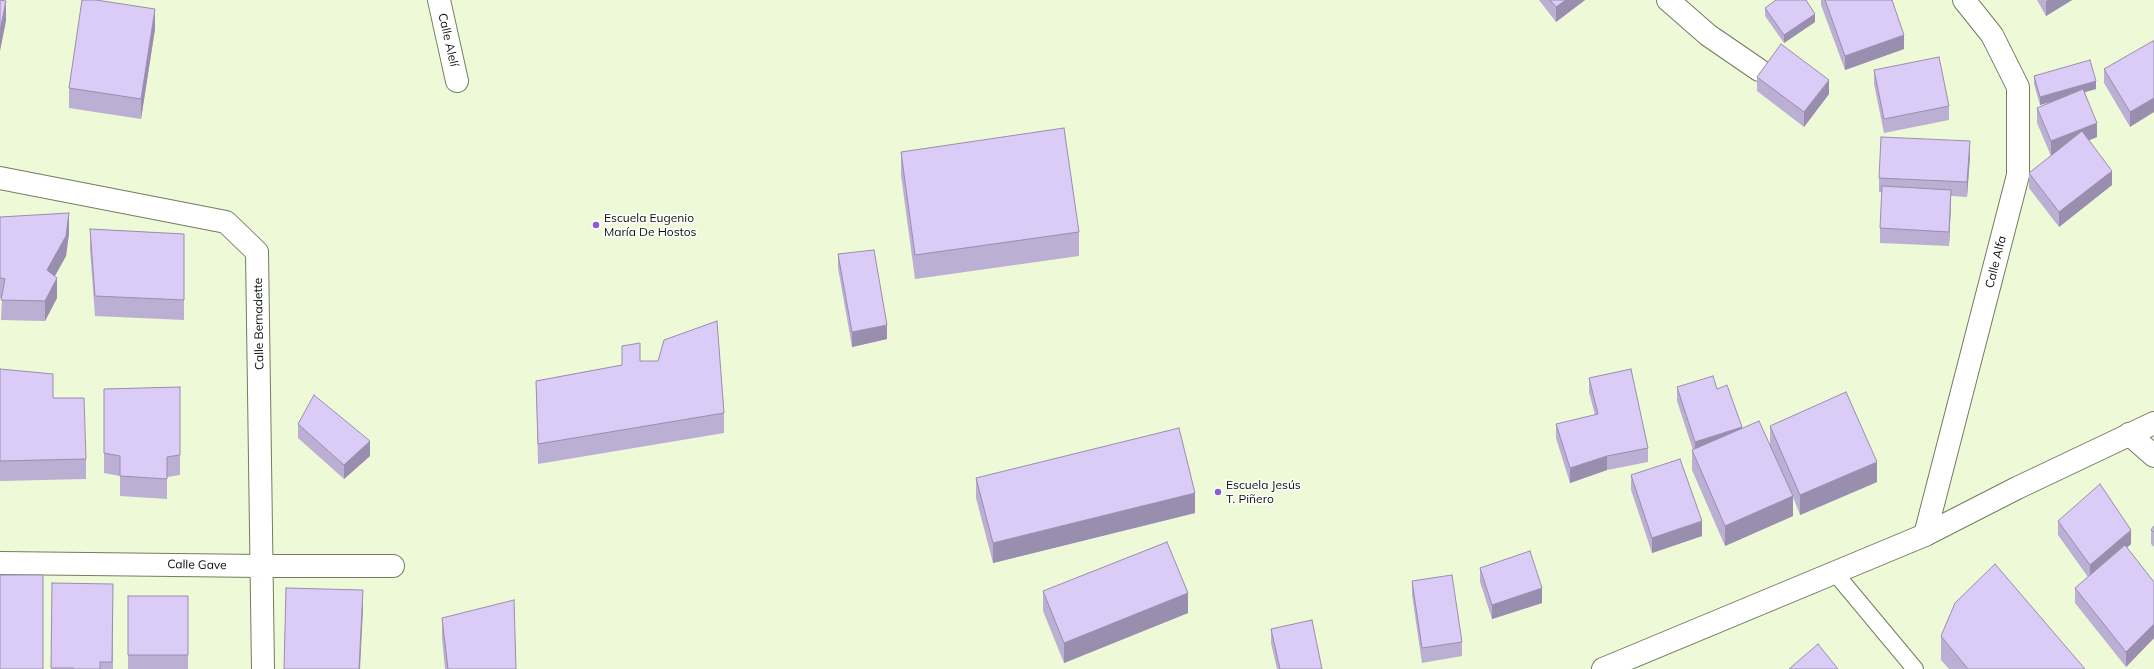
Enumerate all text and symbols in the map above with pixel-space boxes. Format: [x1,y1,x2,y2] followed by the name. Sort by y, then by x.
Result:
[435,12,461,68] street label: Calle Alelí
[604,211,697,239] place label: Escuela Eugenio María De Hostos
[591,220,601,230] marker: Escuela Eugenio María De Hostos
[1983,234,2009,290] street label: Calle Alfa
[251,278,267,370] street label: Calle Bernadette
[1226,478,1301,506] place label: Escuela Jesús T. Piñero
[1213,487,1223,497] marker: Escuela Jesús T. Piñero
[167,557,227,573] street label: Calle Gave

